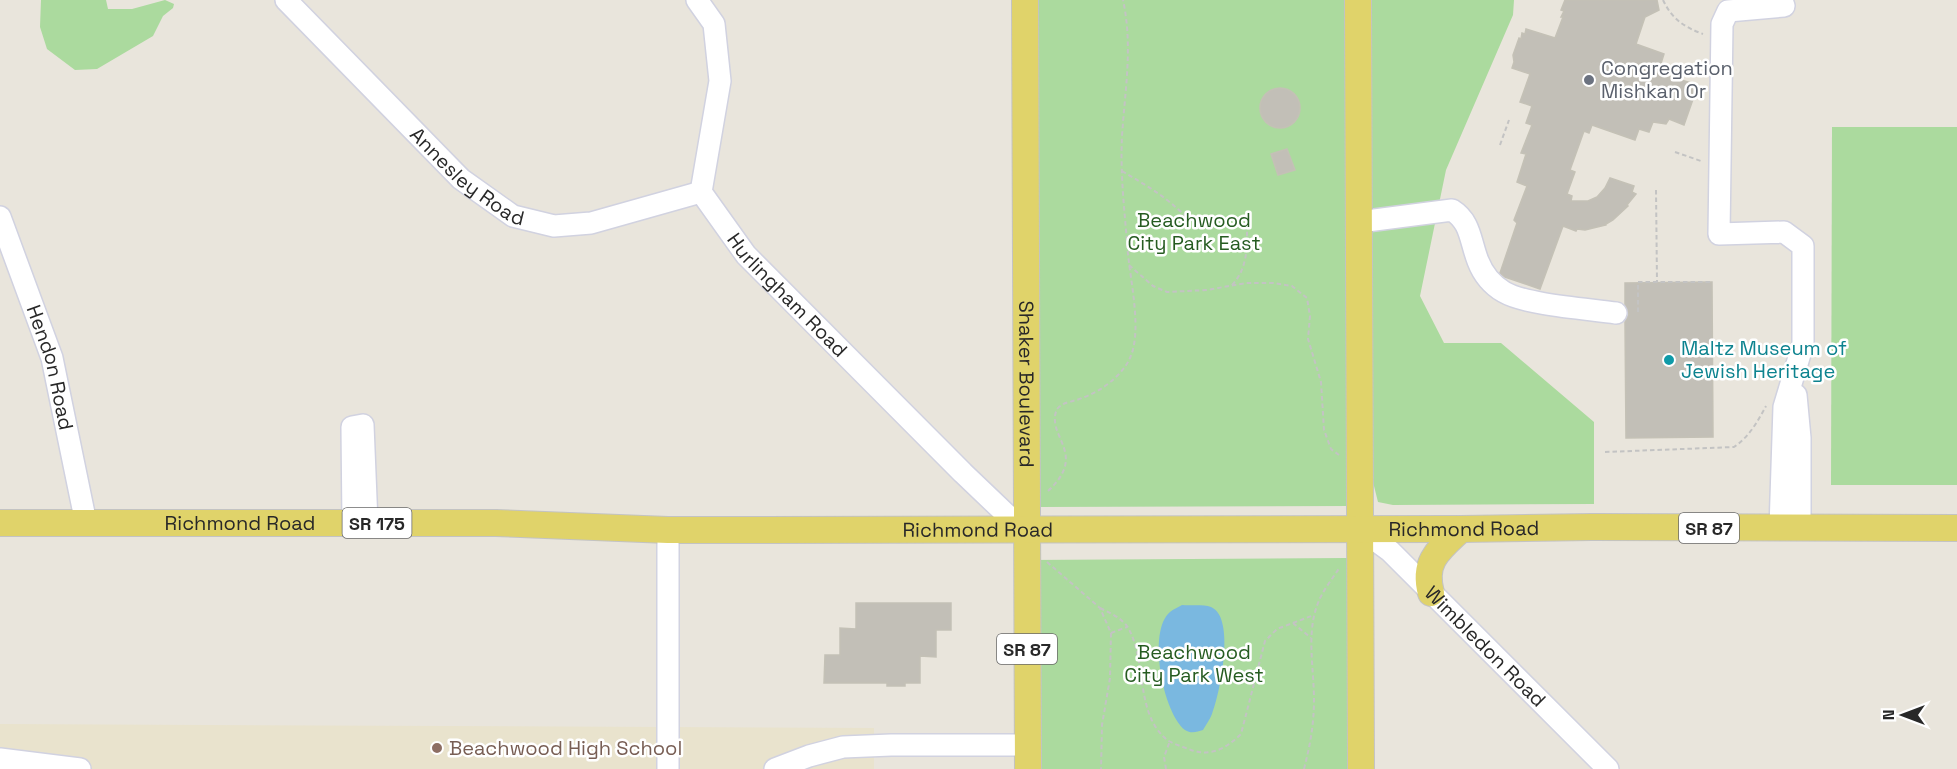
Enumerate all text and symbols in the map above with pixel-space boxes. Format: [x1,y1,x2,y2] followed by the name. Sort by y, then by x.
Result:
[1601,55,1733,104] place label: Congregation Mishkan Or
[1582,73,1596,87] marker: Congregation Mishkan Or
[404,121,527,231] street label: Annesley Road
[1127,207,1261,256] park label: Beachwood City Park East
[721,228,853,363] street label: Hurlingham Road
[1013,300,1040,468] street label: Shaker Boulevard
[20,301,80,432] street label: Hendon Road
[1681,335,1847,384] place label: Maltz Museum of Jewish Heritage
[1662,353,1676,367] marker: Maltz Museum of Jewish Heritage
[342,508,412,538] road number: SR 175
[165,510,315,536] street label: Richmond Road
[1679,513,1739,543] road number: SR 87
[1388,515,1539,542] street label: Richmond Road
[902,517,1053,543] street label: Richmond Road
[1419,580,1551,712] street label: Wimbledon Road
[997,634,1057,664] road number: SR 87
[1124,639,1264,688] park label: Beachwood City Park West
[1873,685,1933,745] north arrow
[1878,710,1899,720] text: N
[449,735,682,761] place label: Beachwood High School
[430,741,444,755] marker: Beachwood High School

